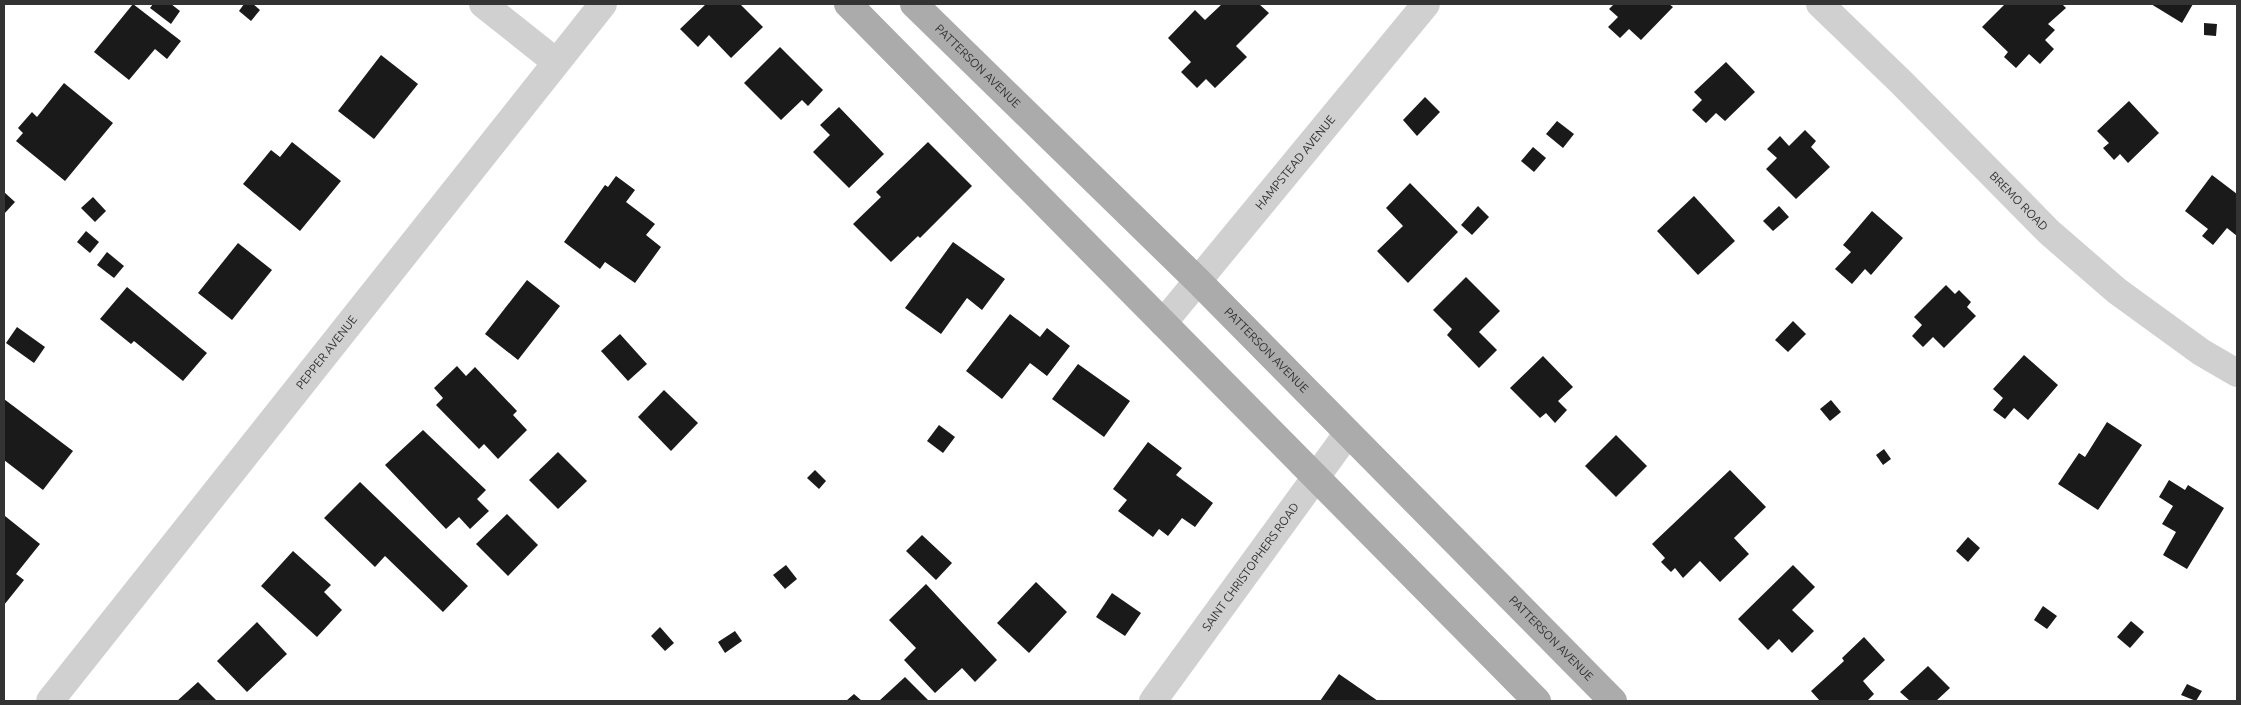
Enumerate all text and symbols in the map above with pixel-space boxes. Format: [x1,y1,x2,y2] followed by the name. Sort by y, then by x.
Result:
[933,21,1023,110] street label: PATTERSON AVENUE
[1252,112,1338,212] street label: HAMPSTEAD AVENUE
[1987,169,2051,233] street label: BREMO ROAD
[1222,305,1312,395] street label: PATTERSON AVENUE
[293,312,360,392] street label: PEPPER AVENUE
[1199,500,1301,633] street label: SAINT CHRISTOPHERS ROAD
[1507,593,1596,683] street label: PATTERSON AVENUE

